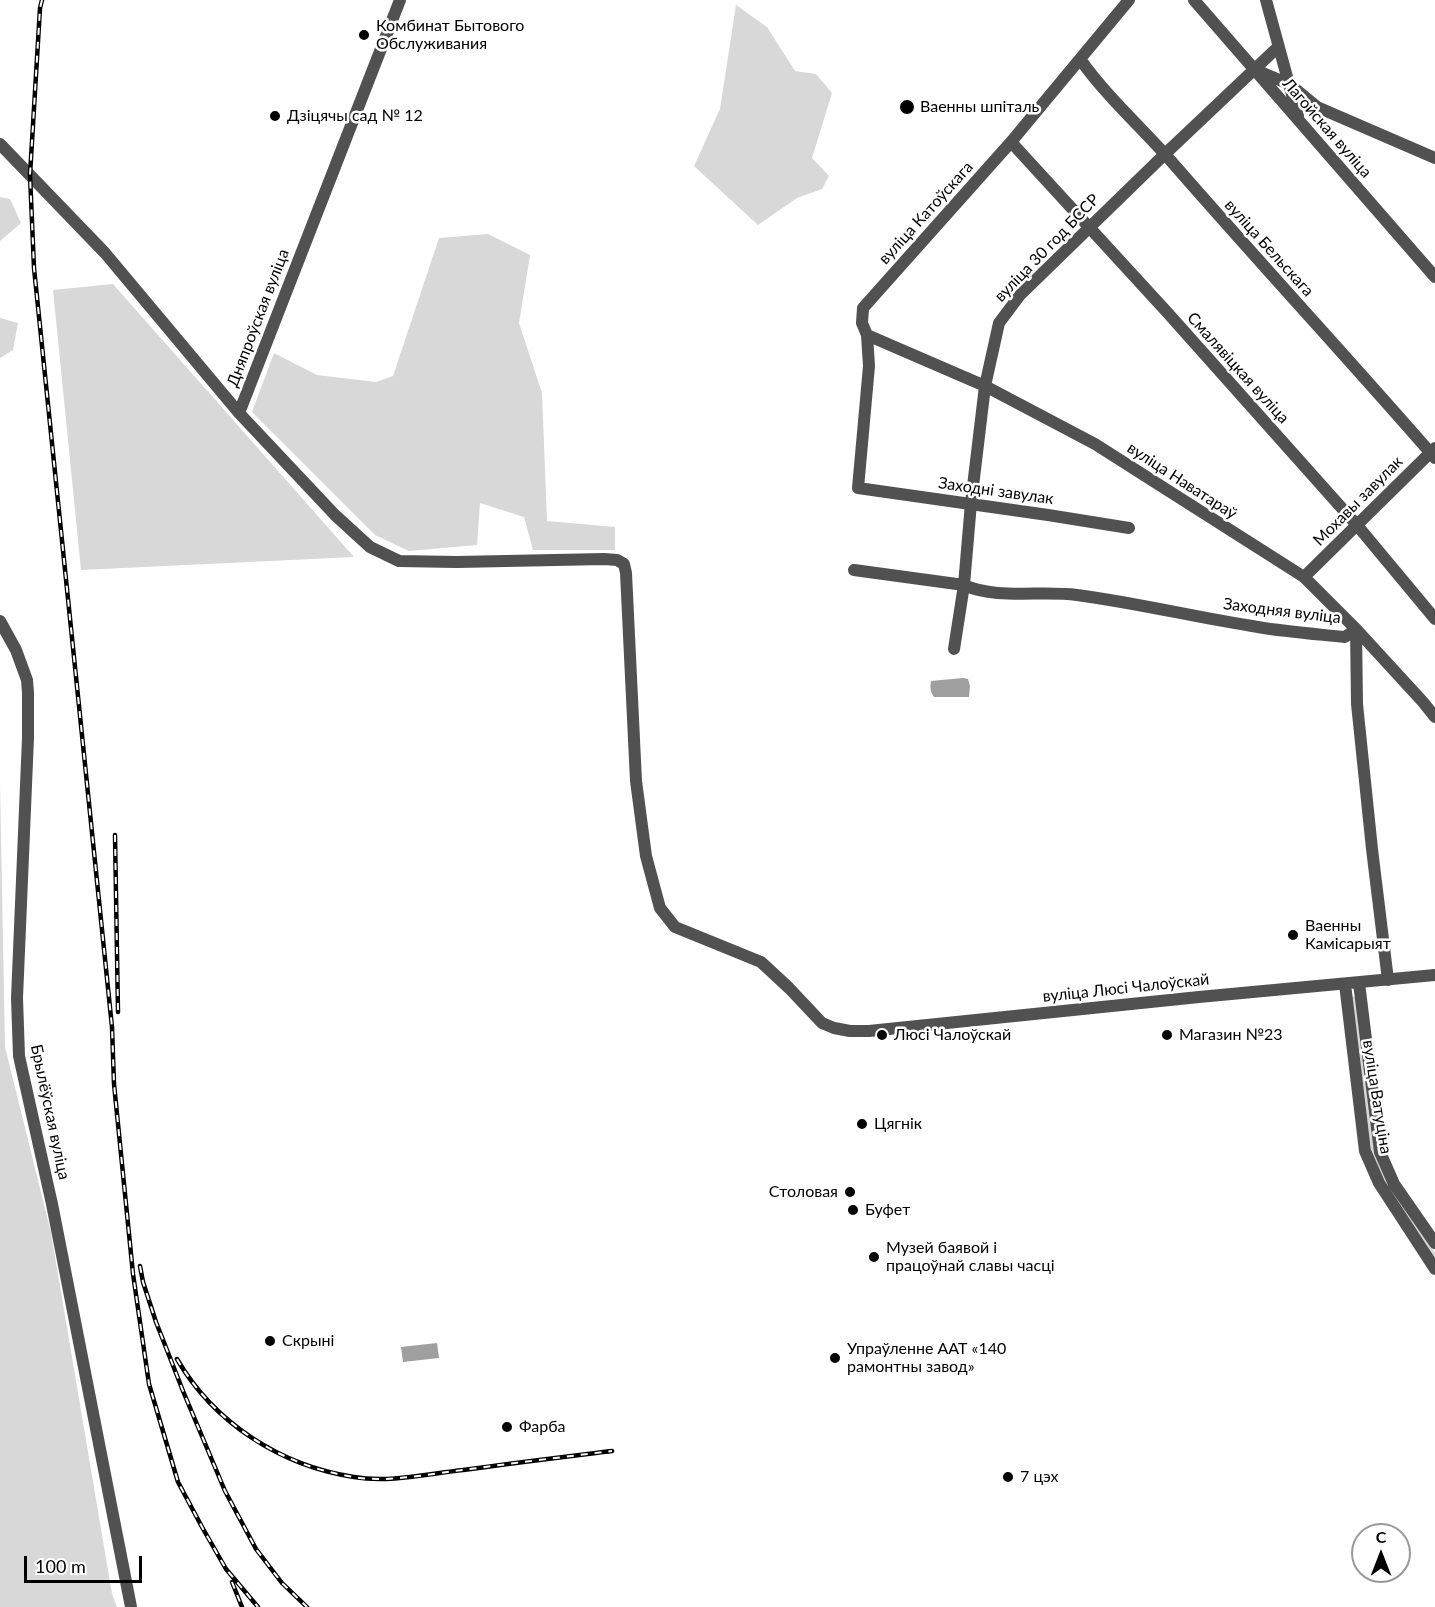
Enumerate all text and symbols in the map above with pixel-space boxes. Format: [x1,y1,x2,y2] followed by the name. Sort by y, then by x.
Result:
[376,16,524,54] place label: Комбинат Бытового Обслуживания
[357,28,371,42] marker: Комбинат Бытового Обслуживания
[1279,74,1375,182] street label: Лагойская вуліца
[920,97,1039,117] place label: Ваенны шпіталь
[898,98,916,116] marker: Ваенны шпіталь
[287,106,423,126] place label: Дзіцячы сад № 12
[268,109,282,123] marker: Дзіцячы сад № 12
[875,158,977,268] street label: вуліца Катоўскага
[991,190,1103,306] street label: вуліца 30 год БССР
[1220,196,1318,300] street label: вуліца Бельскага
[223,246,293,390] street label: Дняпроўская вуліца
[1183,308,1293,428] street label: Смалявіцкая вуліца
[1124,438,1240,524] street label: вуліца Наватараў
[1309,452,1407,550] street label: Мохавы завулак
[937,473,1055,509] street label: Заходні завулак
[1222,594,1342,628] street label: Заходняя вуліца
[1305,916,1391,954] place label: Ваенны Камісарыят
[1286,928,1300,942] marker: Ваенны Камісарыят
[1042,970,1210,1006] street label: вуліца Люсі Чалоўскай
[894,1025,1011,1045] place label: Люсі Чалоўскай
[1179,1025,1283,1045] place label: Магазин №23
[875,1028,889,1042] marker: Люсі Чалоўскай
[1160,1028,1174,1042] marker: Магазин №23
[1359,1039,1395,1155] street label: вуліца Ватуціна
[26,1043,74,1181] street label: Брылёўская вуліца
[874,1114,922,1134] place label: Цягнік
[855,1117,869,1131] marker: Цягнік
[769,1182,838,1202] place label: Столовая
[843,1185,857,1199] marker: Столовая
[865,1200,910,1220] place label: Буфет
[846,1203,860,1217] marker: Буфет
[886,1238,1055,1276] place label: Музей баявой і працоўнай славы часці
[867,1250,881,1264] marker: Музей баявой і працоўнай славы часці
[282,1331,334,1351] place label: Скрыні
[263,1334,277,1348] marker: Скрыні
[847,1339,1006,1377] place label: Упраўленне ААТ «140 рамонтны завод»
[828,1351,842,1365] marker: Упраўленне ААТ «140 рамонтны завод»
[519,1417,566,1437] place label: Фарба
[500,1420,514,1434] marker: Фарба
[1020,1467,1058,1487] place label: 7 цэх
[1001,1470,1015,1484] marker: 7 цэх
[1351,1523,1411,1583] north arrow
[1376,1527,1386,1546] text: С
[27,1544,146,1582] scale bar
[35,1555,86,1577] text: 100 m

